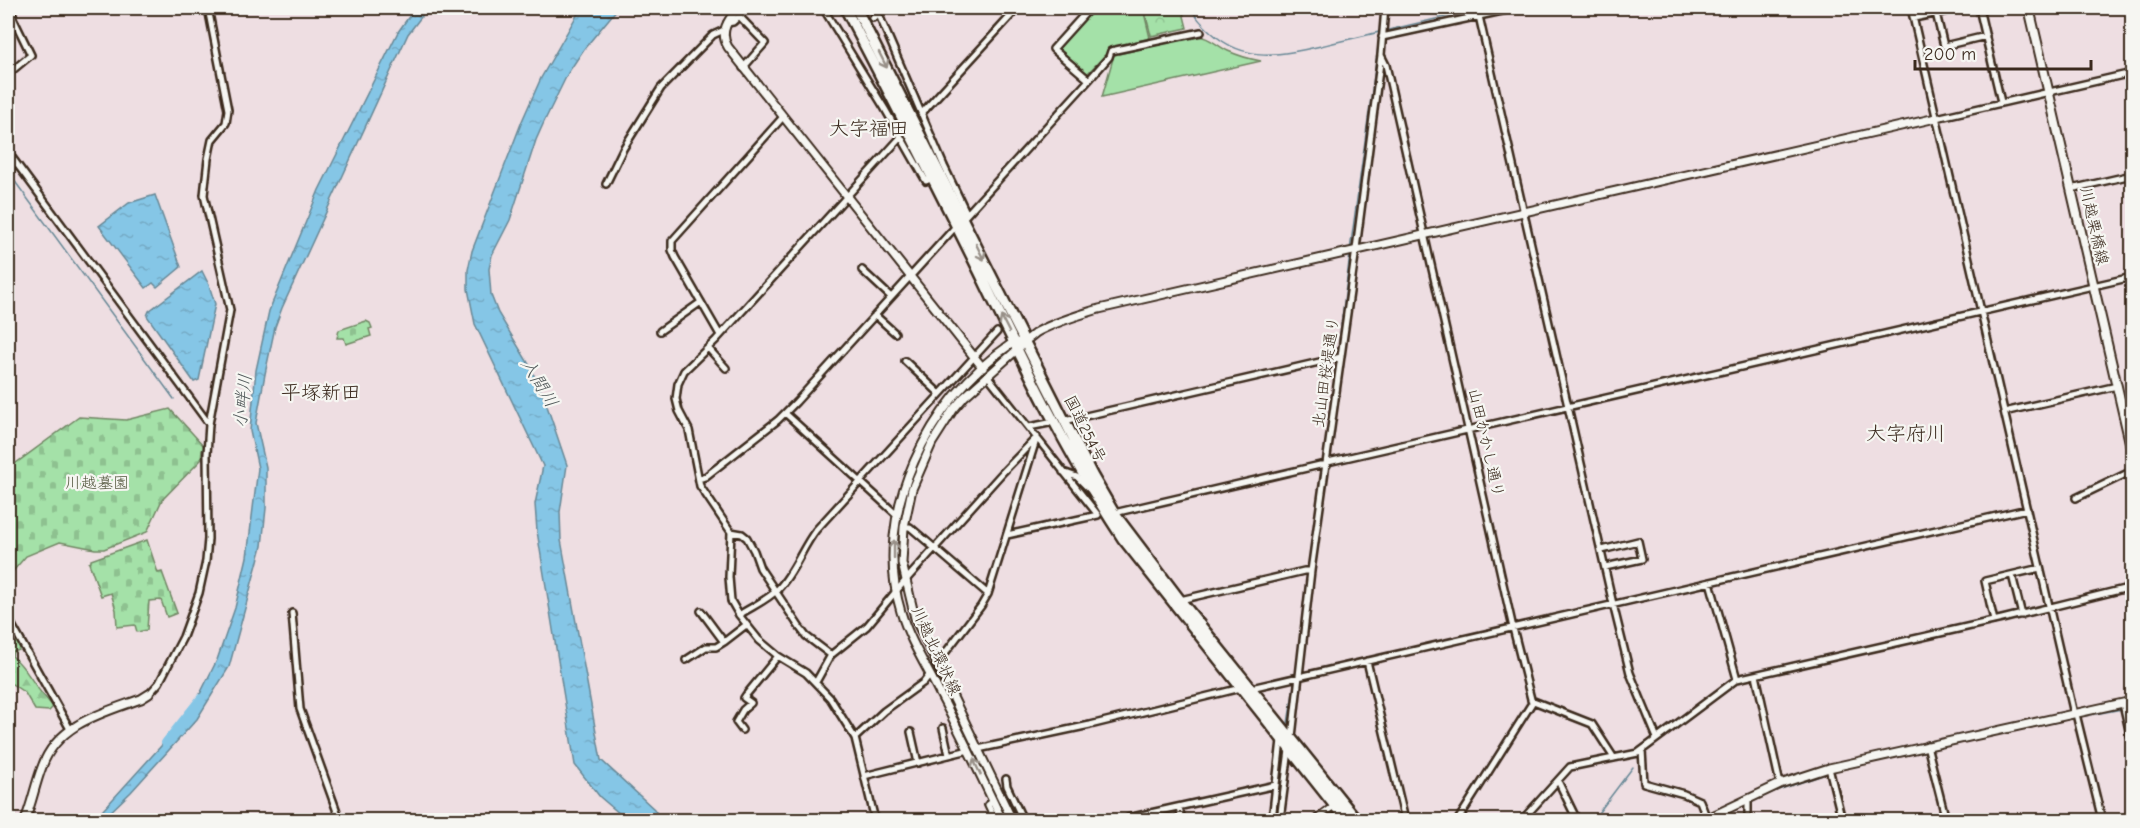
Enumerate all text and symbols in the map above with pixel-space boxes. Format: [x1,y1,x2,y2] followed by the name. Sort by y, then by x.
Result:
[1915,33,2090,71] scale bar
[1924,44,1976,65] text: 200 m
[878,50,889,68] one-way arrow
[829,117,909,140] district label: 大字福田
[2076,185,2112,267] street label: 川越栗橋線
[975,243,987,261] one-way arrow
[1309,315,1343,429] street label: 北山田桜堤通り
[998,316,1010,334] one-way arrow
[516,354,562,412] water label: 入間川
[230,373,256,429] water label: 小畔川
[281,381,361,404] district label: 平塚新田
[1465,386,1507,500] street label: 山田かかし通り
[1060,392,1110,466] street label: 国道254号
[1866,422,1946,445] district label: 大字府川
[65,474,129,492] park label: 川越墓園
[888,540,900,559] one-way arrow
[908,604,964,698] street label: 川越北環状線
[971,759,983,777] one-way arrow

